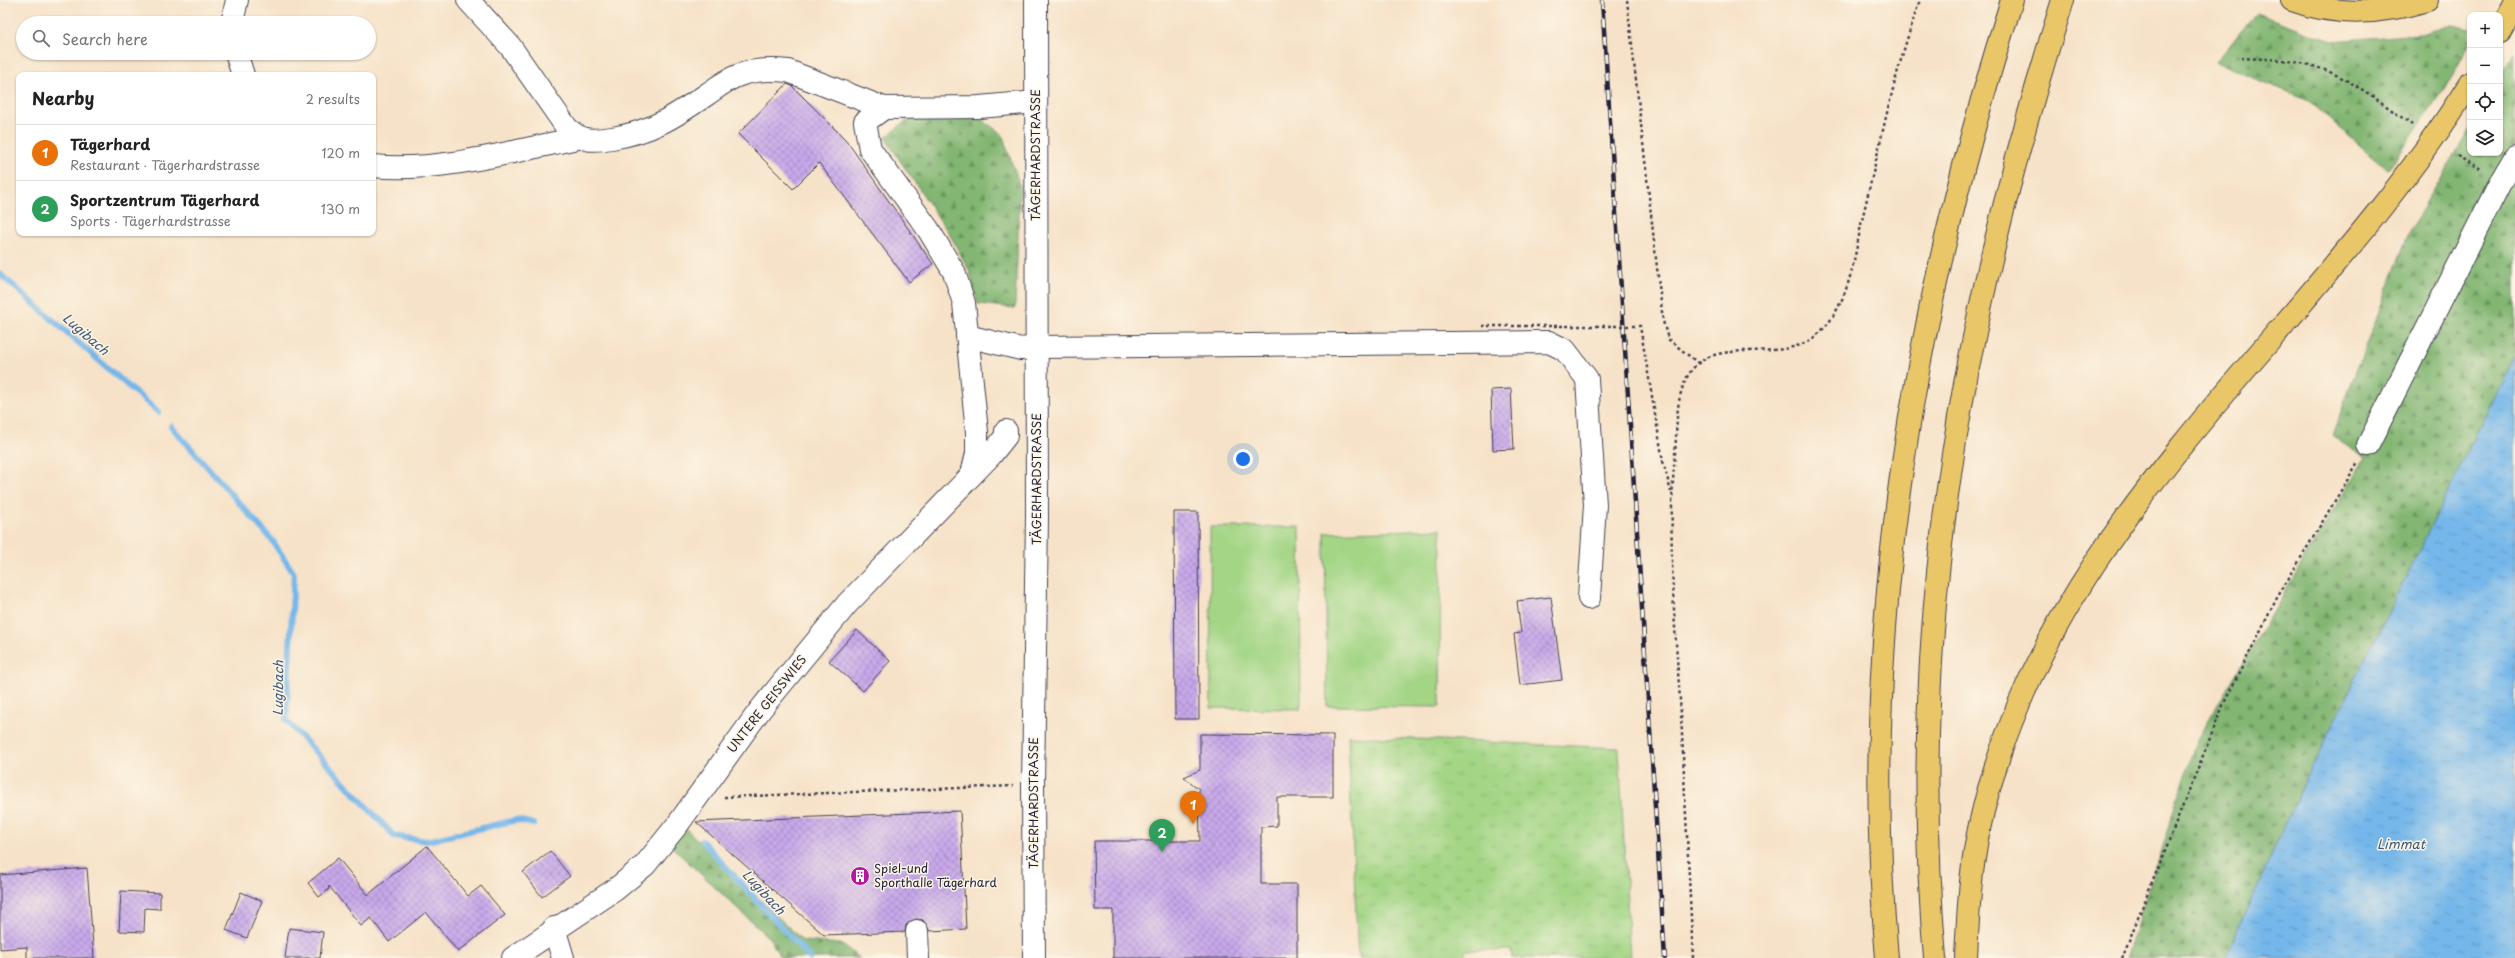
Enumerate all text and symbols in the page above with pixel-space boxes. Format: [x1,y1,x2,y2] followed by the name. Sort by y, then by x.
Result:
[2467,12,2503,156] map controls
[2467,12,2503,48] button: +
[16,16,376,60] search box
[30,27,52,49] icon: search
[62,27,148,50] text: Search here
[2467,48,2503,84] button: −
[2467,84,2503,120] button: locate
[32,85,94,111] text: Nearby
[306,89,360,108] text: 2 results
[1026,89,1044,221] street label: TÄGERHARDSTRASSE
[2467,120,2503,156] button: layers
[70,132,150,155] text: Tägerhard
[42,143,48,162] text: 1
[321,143,360,162] text: 120 m
[70,155,260,174] text: Restaurant · Tägerhardstrasse
[70,188,259,211] text: Sportzentrum Tägerhard
[40,199,50,218] text: 2
[321,199,360,218] text: 130 m
[70,211,231,230] text: Sports · Tägerhardstrasse
[59,308,114,359] water label: Lugibach
[1027,413,1045,545] street label: TÄGERHARDSTRASSE
[1233,449,1253,469] your location
[722,651,810,756] street label: UNTERE GEISSWIES
[268,660,287,716] water label: Lugibach
[1024,737,1042,869] street label: TÄGERHARDSTRASSE
[1180,791,1206,824] pin: 1
[1149,819,1175,852] pin: 2
[2377,834,2426,853] water label: Limmat
[874,859,998,891] place label: Spiel-und Sporthalle Tägerhard
[739,865,790,919] water label: Lugibach
[849,865,871,887] building icon: Spiel-und Sporthalle Tägerhard

